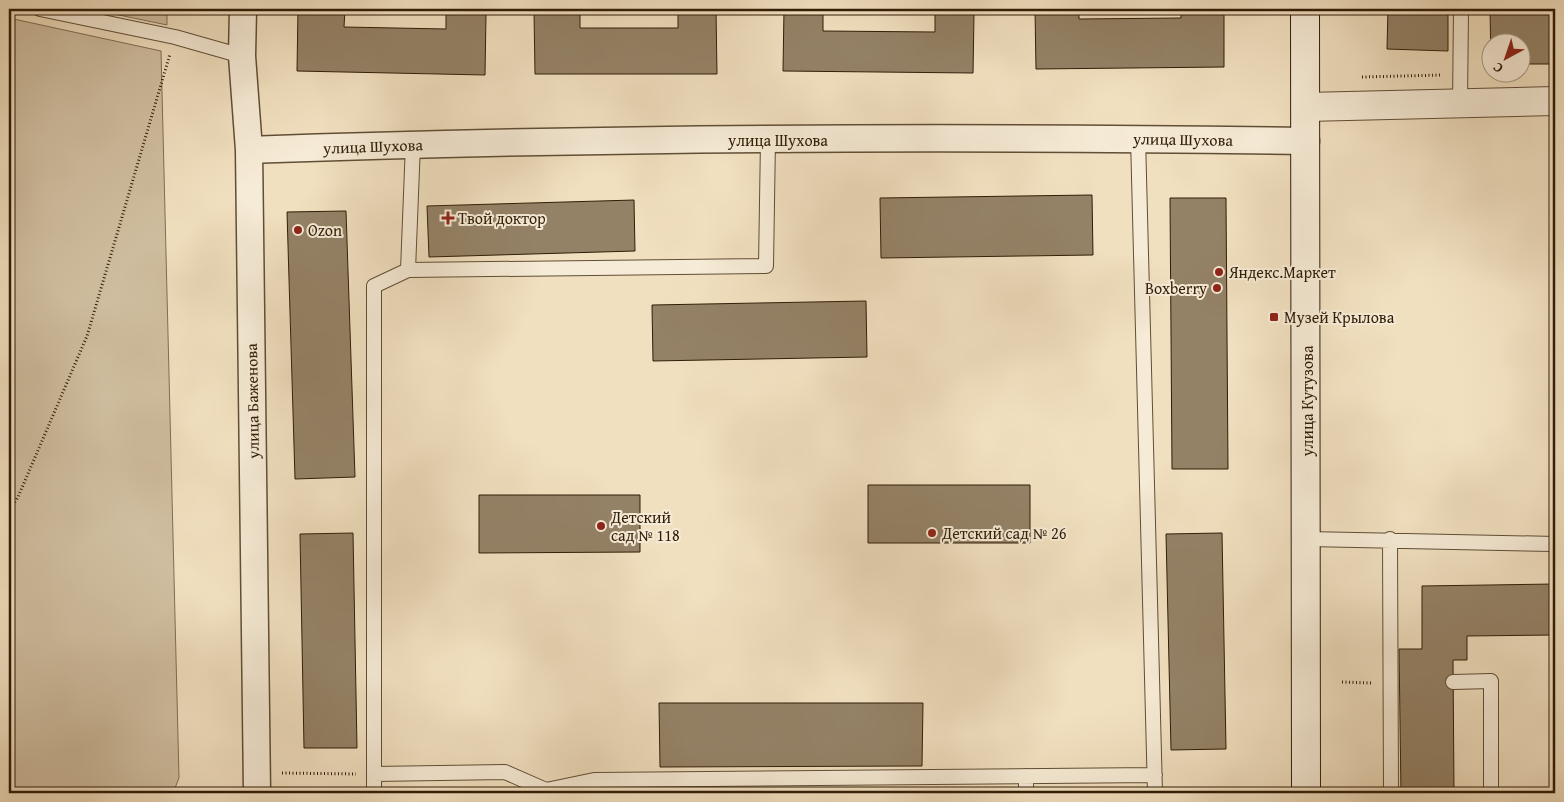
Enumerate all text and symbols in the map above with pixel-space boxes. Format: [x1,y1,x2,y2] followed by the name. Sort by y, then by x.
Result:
[1482,32,1532,82] north arrow
[1488,58,1507,78] text: С
[1132,126,1234,152] street label: улица Шухова
[727,128,828,152] street label: улица Шухова
[322,132,424,160] street label: улица Шухова
[458,206,546,230] place label: Твой доктор
[442,212,454,224] marker: Твой доктор
[308,218,342,242] place label: Ozon
[292,224,304,236] marker: Ozon
[1228,260,1336,284] place label: Яндекс.Маркет
[1213,266,1225,278] marker: Яндекс.Маркет
[1145,276,1207,300] place label: Boxberry
[1211,282,1223,294] marker: Boxberry
[1284,305,1395,329] place label: Музей Крылова
[1268,311,1280,323] marker: Музей Крылова
[239,343,265,460] street label: улица Баженова
[1295,345,1319,458] street label: улица Кутузова
[610,505,680,547] place label: Детский сад № 118
[595,520,607,532] marker: Детский сад № 118
[941,521,1067,545] place label: Детский сад № 26
[926,527,938,539] marker: Детский сад № 26

